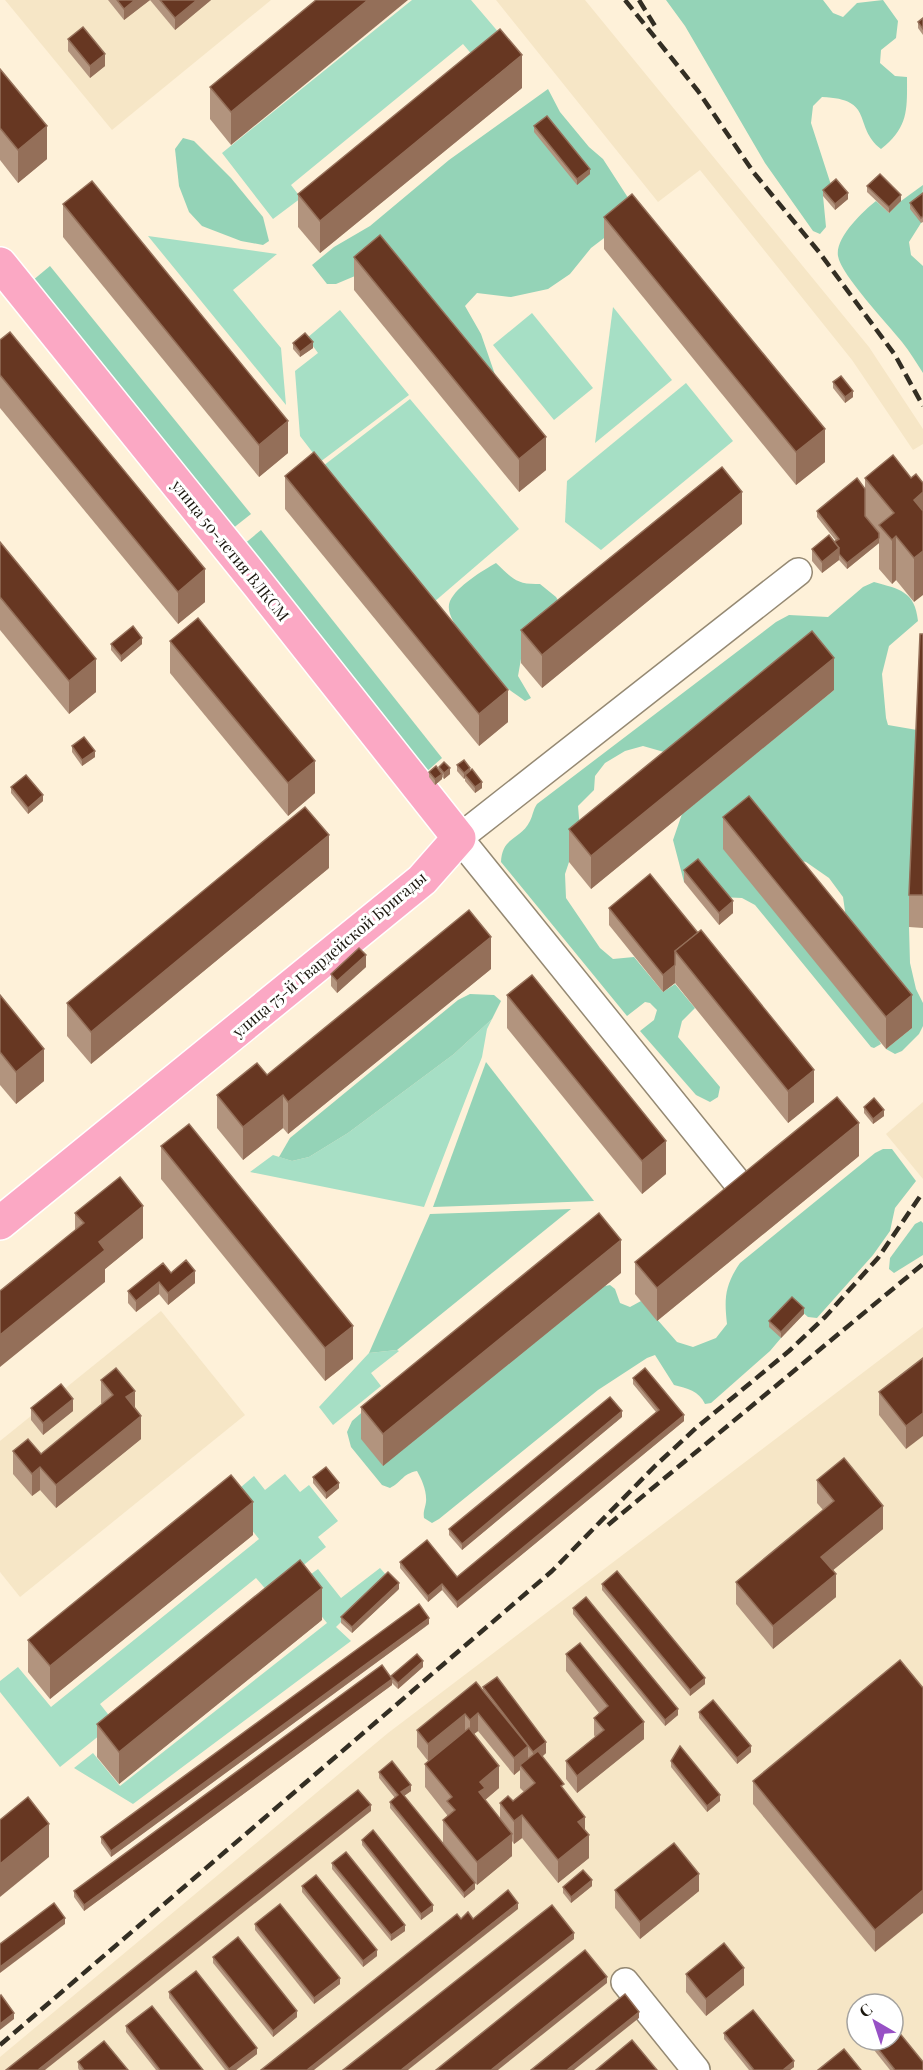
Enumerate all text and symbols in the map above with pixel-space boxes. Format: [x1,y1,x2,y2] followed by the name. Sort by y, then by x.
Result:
[167,474,295,625] street label: улица 50-летия ВЛКСМ
[227,867,430,1042] street label: улица 75-й Гвардейской Бригады
[845,1992,905,2052] north arrow
[854,1998,876,2022] text: С

